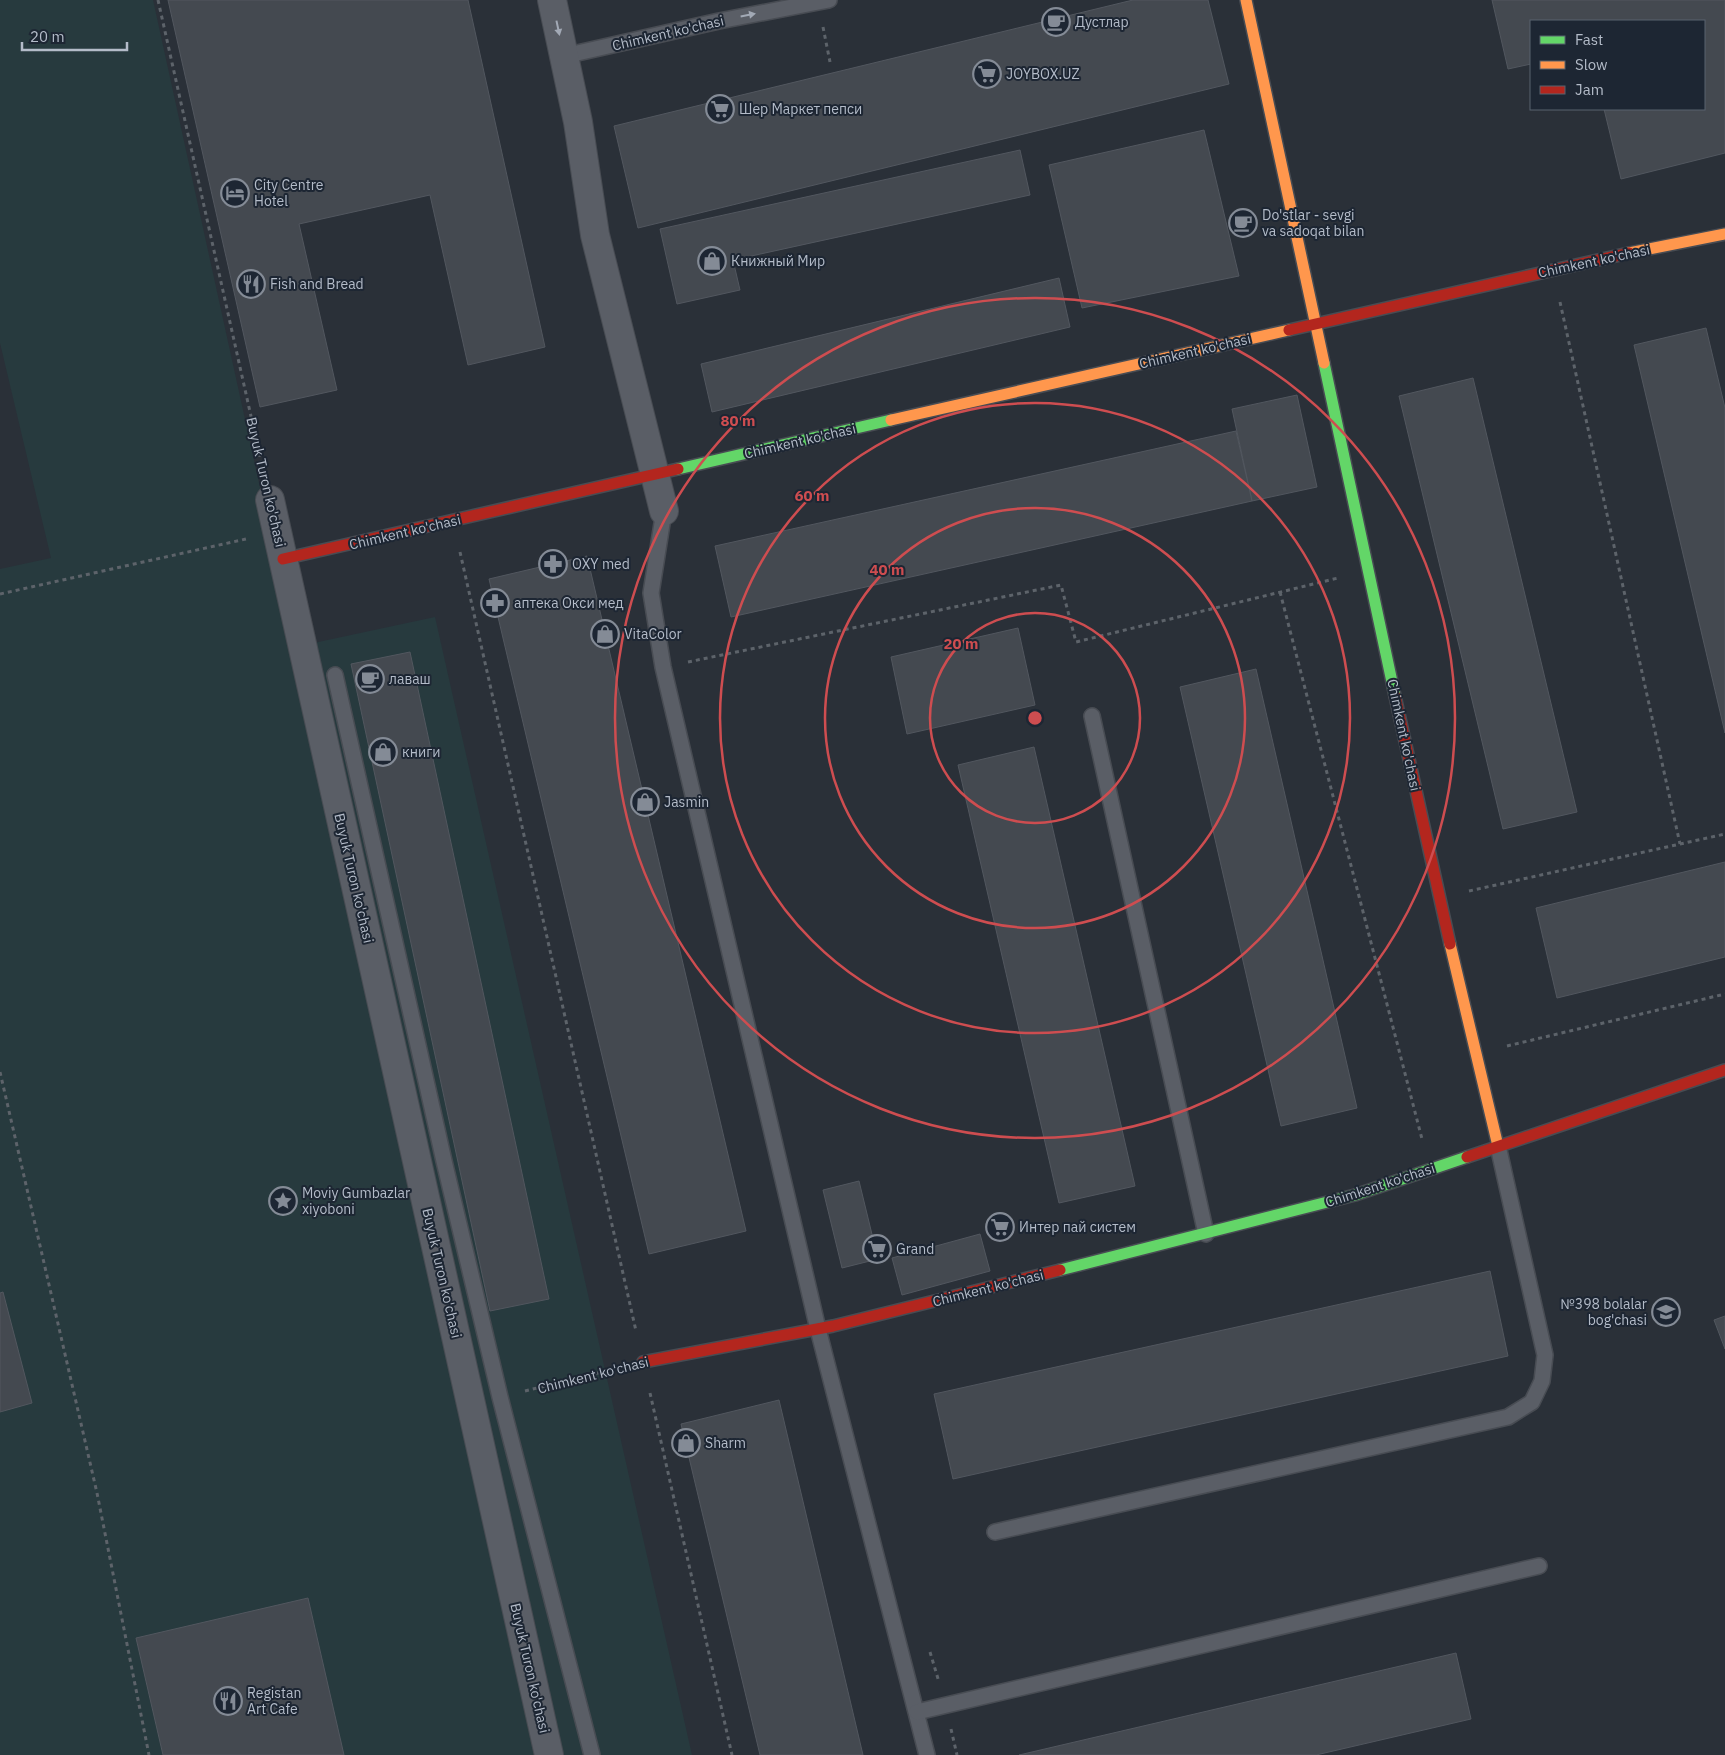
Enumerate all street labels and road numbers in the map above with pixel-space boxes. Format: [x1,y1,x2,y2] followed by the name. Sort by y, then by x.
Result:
[610,11,726,55] street label: Chimkent ko'chasi
[1536,240,1652,282] street label: Chimkent ko'chasi
[1137,329,1253,373] street label: Chimkent ko'chasi
[242,415,290,549] street label: Buyuk Turon ko'chasi
[742,419,858,463] street label: Chimkent ko'chasi
[347,510,463,554] street label: Chimkent ko'chasi
[1383,677,1425,793] street label: Chimkent ko'chasi
[330,811,378,945] street label: Buyuk Turon ko'chasi
[1323,1159,1437,1211] street label: Chimkent ko'chasi
[418,1206,466,1340] street label: Buyuk Turon ko'chasi
[931,1265,1045,1311] street label: Chimkent ko'chasi
[536,1352,650,1398] street label: Chimkent ko'chasi
[506,1601,554,1735] street label: Buyuk Turon ko'chasi

